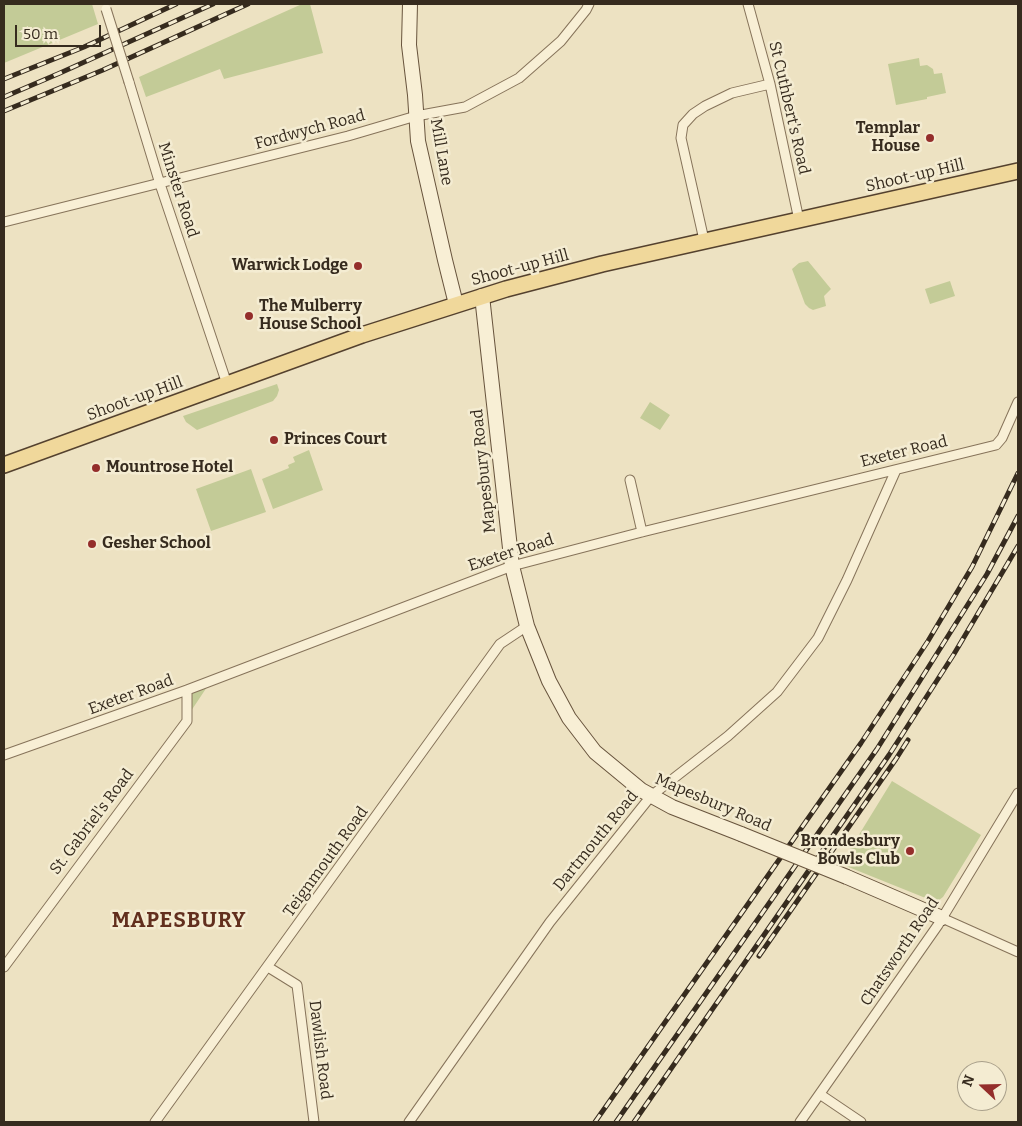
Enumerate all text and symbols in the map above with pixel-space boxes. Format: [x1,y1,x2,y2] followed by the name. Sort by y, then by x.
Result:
[18,15,104,47] scale bar
[23,25,58,43] text: 50 m
[764,40,814,176] street label: St Cuthbert's Road
[253,106,367,154] street label: Fordwych Road
[426,117,456,187] street label: Mill Lane
[856,119,920,157] place label: Templar House
[924,132,936,144] marker: Templar House
[154,140,202,240] street label: Minster Road
[864,155,966,197] street label: Shoot-up Hill
[469,246,571,290] street label: Shoot-up Hill
[232,256,348,276] place label: Warwick Lodge
[352,260,364,272] marker: Warwick Lodge
[259,297,362,335] place label: The Mulberry House School
[243,310,255,322] marker: The Mulberry House School
[85,373,185,425] street label: Shoot-up Hill
[468,408,500,534] street label: Mapesbury Road
[284,430,387,450] place label: Princes Court
[859,432,949,472] street label: Exeter Road
[268,434,280,446] marker: Princes Court
[106,458,233,478] place label: Mountrose Hotel
[90,462,102,474] marker: Mountrose Hotel
[466,530,556,576] street label: Exeter Road
[102,534,211,554] place label: Gesher School
[86,538,98,550] marker: Gesher School
[86,671,176,719] street label: Exeter Road
[46,765,138,879] street label: St. Gabriel's Road
[652,770,774,836] street label: Mapesbury Road
[550,787,642,895] street label: Dartmouth Road
[280,803,372,921] street label: Teignmouth Road
[801,832,900,870] place label: Brondesbury Bowls Club
[904,845,916,857] marker: Brondesbury Bowls Club
[857,894,943,1010] street label: Chatsworth Road
[111,908,247,934] district label: MAPESBURY
[304,999,336,1101] street label: Dawlish Road
[957,1061,1007,1111] north arrow
[959,1073,978,1089] text: N

